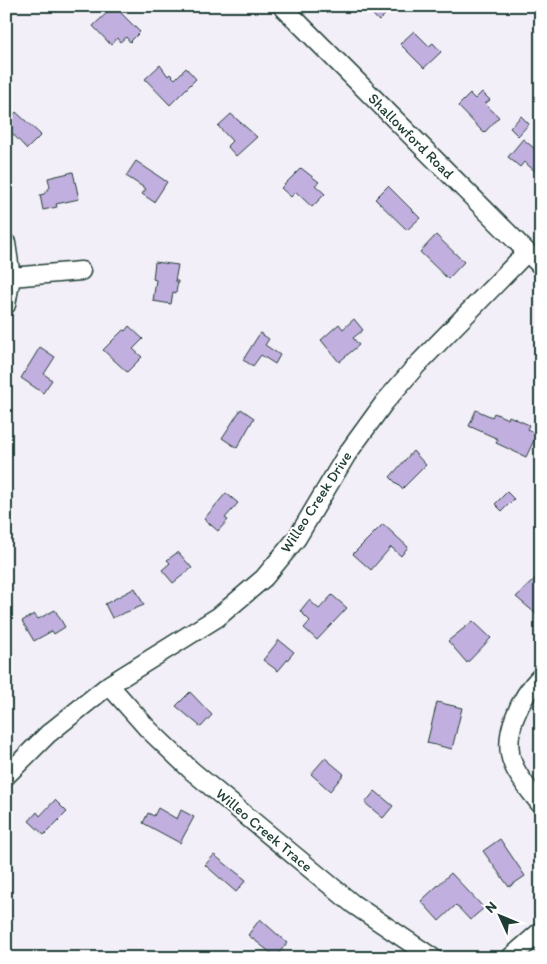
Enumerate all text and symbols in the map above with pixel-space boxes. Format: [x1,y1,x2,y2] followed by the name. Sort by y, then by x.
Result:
[364,89,458,183] street label: Shallowford Road
[276,448,356,556] street label: Willeo Creek Drive
[212,784,316,876] street label: Willeo Creek Trace
[474,892,524,942] north arrow
[482,898,500,917] text: N

